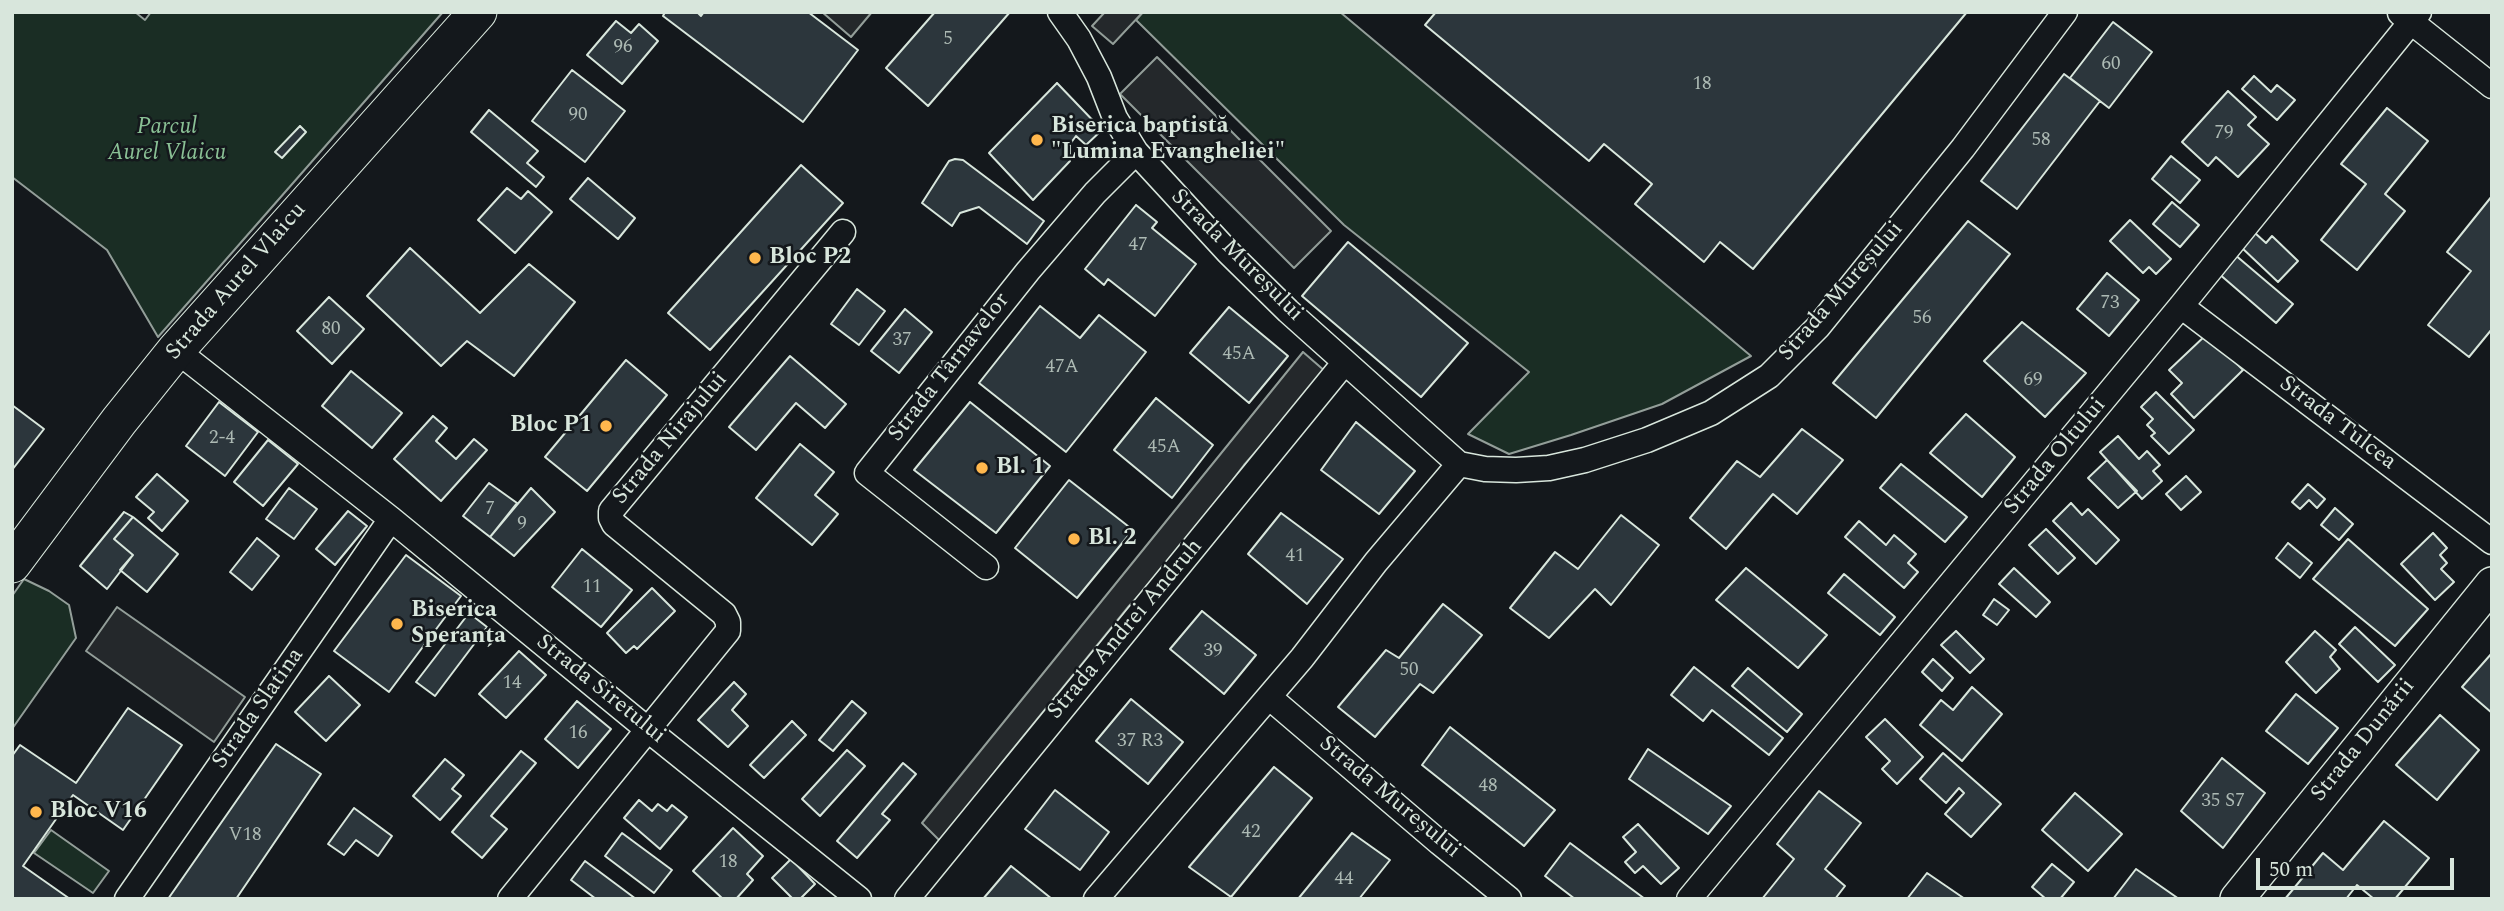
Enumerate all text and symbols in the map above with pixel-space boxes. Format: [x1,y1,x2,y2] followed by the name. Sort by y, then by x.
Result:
[943,29,953,51] house number: 5
[614,37,632,59] house number: 96
[2102,54,2120,76] house number: 60
[1693,74,1711,96] house number: 18
[569,105,587,127] house number: 90
[1051,113,1285,167] place label: Biserica baptistă "Lumina Evangheliei"
[108,114,226,168] park label: Parcul Aurel Vlaicu
[2215,123,2233,145] house number: 79
[2032,130,2050,152] house number: 58
[1029,132,1045,148] marker: Biserica baptistă "Lumina Evangheliei"
[1164,184,1308,328] street label: Strada Mureșului
[161,198,313,366] street label: Strada Aurel Vlaicu
[1774,216,1910,368] street label: Strada Mureșului
[1129,235,1147,257] house number: 47
[769,244,851,272] place label: Bloc P2
[747,250,763,266] marker: Bloc P2
[883,288,1017,448] street label: Strada Târnavelor
[2101,293,2119,315] house number: 73
[1913,308,1931,330] house number: 56
[322,319,340,341] house number: 80
[893,330,911,352] house number: 37
[1222,344,1256,366] house number: 45A
[1045,357,1079,379] house number: 47A
[608,367,734,511] street label: Strada Nirajului
[2024,370,2042,392] house number: 69
[2273,371,2401,477] street label: Strada Tulcea
[1999,393,2113,521] street label: Strada Oltului
[510,412,592,440] place label: Bloc P1
[598,418,614,434] marker: Bloc P1
[209,428,235,450] house number: 2-4
[1147,437,1181,459] house number: 45A
[996,454,1044,482] place label: Bl. 1
[974,460,990,476] marker: Bl. 1
[485,499,495,521] house number: 7
[517,514,527,536] house number: 9
[1088,525,1136,553] place label: Bl. 2
[1066,531,1082,547] marker: Bl. 2
[1043,534,1209,726] street label: Strada Andrei Andruh
[1286,546,1304,568] house number: 41
[583,577,601,599] house number: 11
[411,597,506,651] place label: Biserica Speranța
[389,616,405,632] marker: Biserica Speranța
[530,629,670,751] street label: Strada Siretului
[1204,641,1222,663] house number: 39
[207,643,311,775] street label: Strada Slatina
[1400,660,1418,682] house number: 50
[503,673,521,695] house number: 14
[2306,674,2422,808] street label: Strada Dunării
[569,723,587,745] house number: 16
[1117,731,1163,753] house number: 37 R3
[1313,731,1465,865] street label: Strada Mureșului
[1479,776,1497,798] house number: 48
[2201,791,2245,813] house number: 35 S7
[50,798,147,826] place label: Bloc V16
[28,804,44,820] marker: Bloc V16
[1242,822,1260,844] house number: 42
[228,825,262,847] house number: V18
[2259,844,2457,888] scale bar
[719,852,737,874] house number: 18
[2269,854,2313,886] text: 50 m
[1335,869,1353,891] house number: 44

